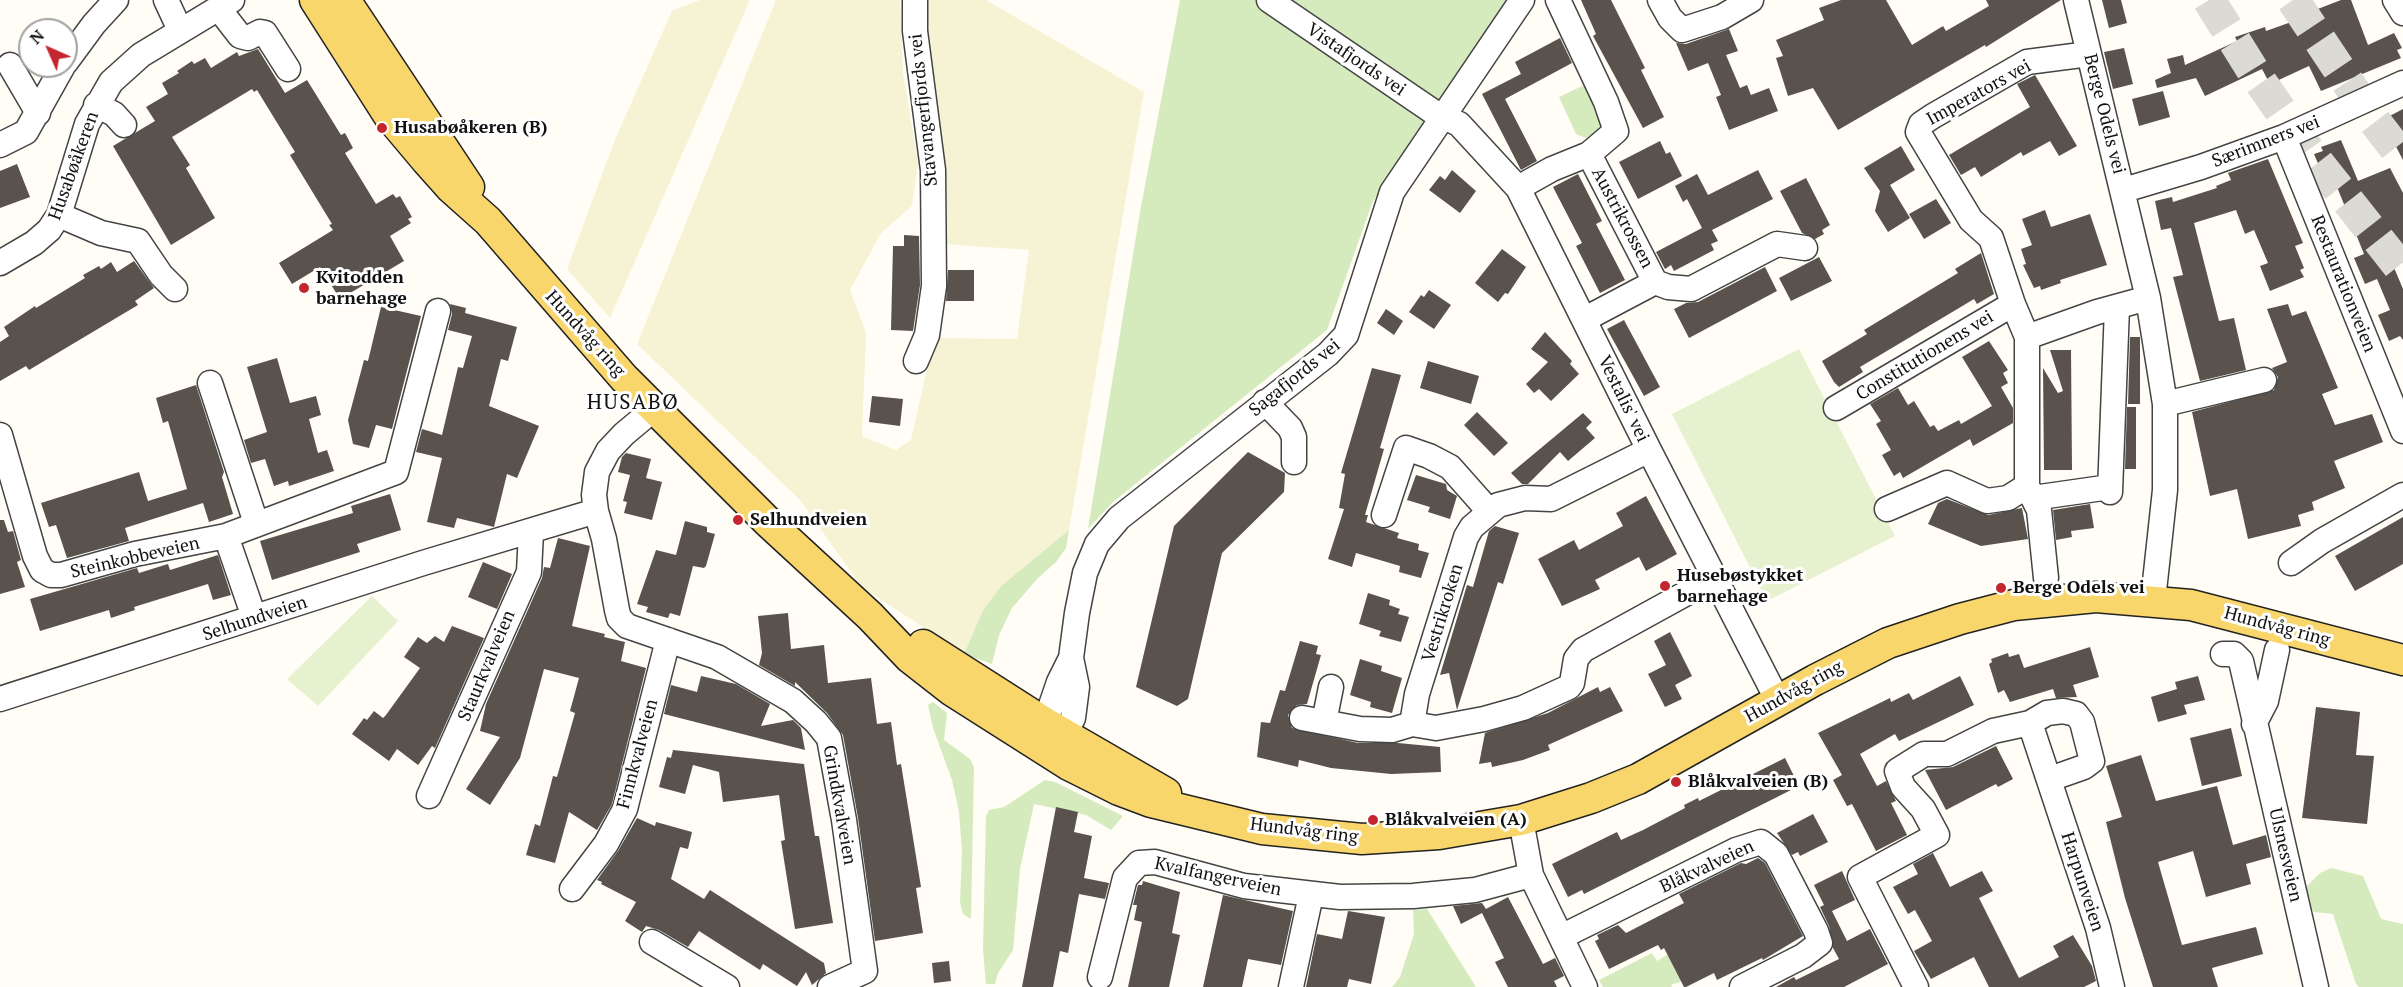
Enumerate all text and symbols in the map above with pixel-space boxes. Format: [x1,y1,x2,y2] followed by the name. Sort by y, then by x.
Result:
[18,18,78,78] north arrow
[1302,19,1410,101] street label: Vistafjords vei
[25,25,49,49] text: N
[905,33,943,187] street label: Stavangerfjords vei
[2079,52,2129,176] street label: Berge Odels vei
[1923,55,2035,131] street label: Imperators vei
[44,109,104,223] street label: Husabøåkeren
[2209,112,2323,172] street label: Særimners vei
[394,117,547,139] place label: Husabøåkeren (B)
[375,121,389,135] marker: Husabøåkeren (B)
[1586,164,1658,272] street label: Austrikrossen
[2306,212,2380,356] street label: Restaurationveien
[316,267,407,310] place label: Kvitodden barnehage
[297,281,311,295] marker: Kvitodden barnehage
[541,286,629,382] street label: Hundvåg ring
[1852,306,1998,406] street label: Constitutionens vei
[1245,335,1345,421] street label: Sagafjords vei
[1593,352,1653,446] street label: Vestalis' vei
[587,390,679,416] district label: HUSABØ
[750,509,867,531] place label: Selhundveien
[731,513,745,527] marker: Selhundveien
[68,533,202,583] street label: Steinkobbeveien
[1418,561,1468,665] street label: Vestrikroken
[1677,565,1803,608] place label: Husebøstykket barnehage
[2013,577,2145,599] place label: Berge Odels vei
[1658,579,1672,593] marker: Husebøstykket barnehage
[1994,581,2008,595] marker: Berge Odels vei
[200,592,310,646] street label: Selhundveien
[2222,603,2332,651] street label: Hundvåg ring
[454,607,520,725] street label: Staurkvalveien
[1741,656,1847,728] street label: Hundvåg ring
[613,697,663,811] street label: Finnkvalveien
[818,743,860,867] street label: Grindkvalveien
[1688,771,1828,793] place label: Blåkvalveien (B)
[1669,775,1683,789] marker: Blåkvalveien (B)
[2264,806,2306,904] street label: Ulsnesveien
[1385,809,1527,831] place label: Blåkvalveien (A)
[1366,813,1380,827] marker: Blåkvalveien (A)
[1249,814,1359,848] street label: Hundvåg ring
[2056,830,2108,934] street label: Harpunveien
[1656,836,1758,898] street label: Blåkvalveien
[1153,853,1283,901] street label: Kvalfangerveien

